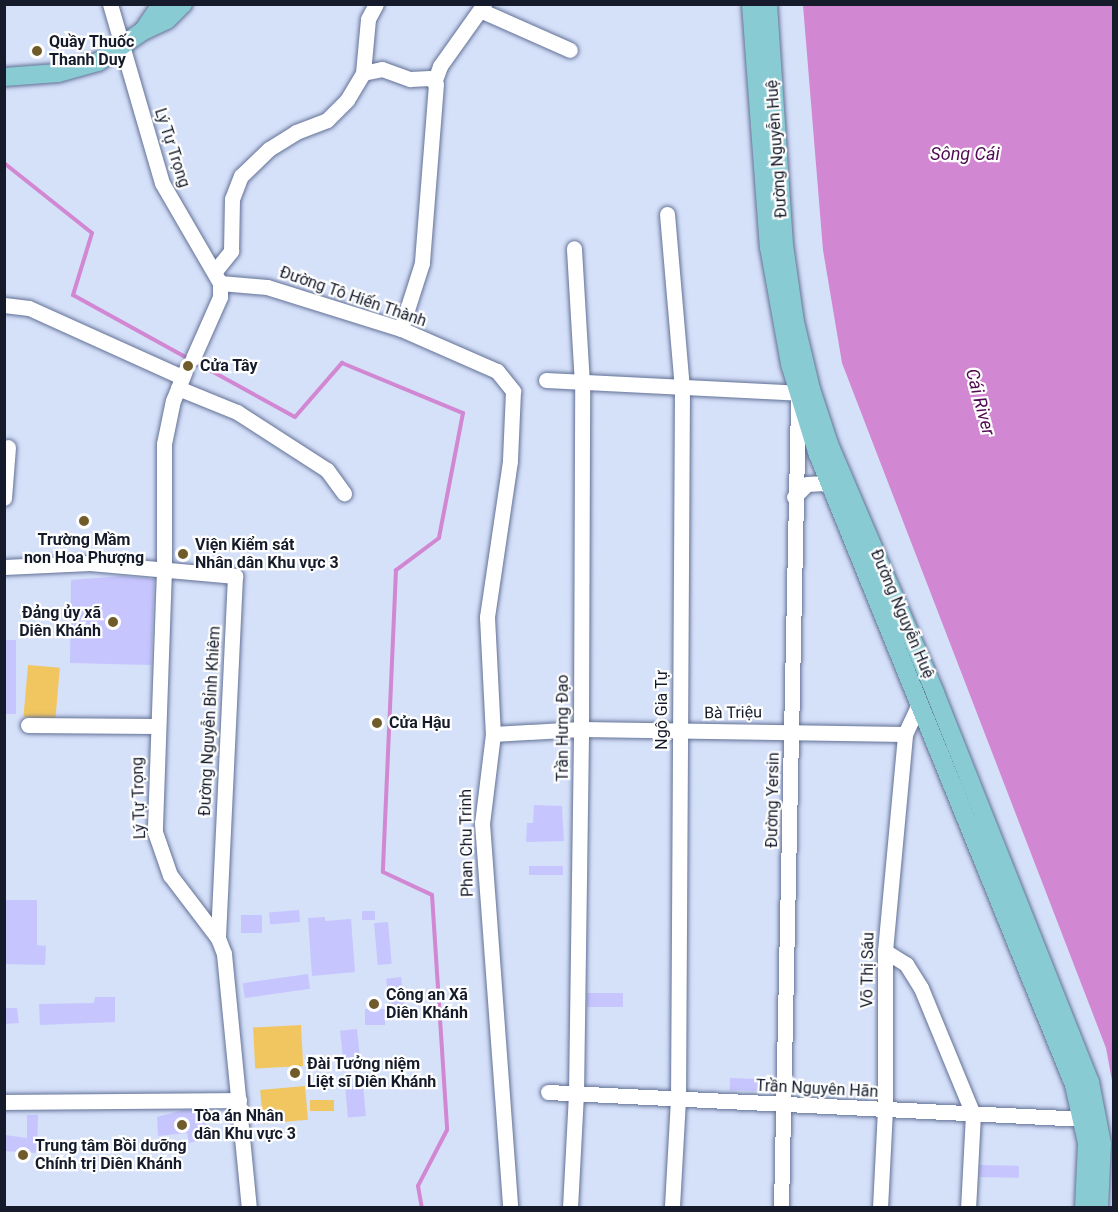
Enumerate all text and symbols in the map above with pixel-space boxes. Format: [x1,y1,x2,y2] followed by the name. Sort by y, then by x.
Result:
[49,32,135,70] place label: Quầy Thuốc Thanh Duy
[30,44,44,58] marker: Quầy Thuốc Thanh Duy
[763,79,791,219] street label: Đường Nguyễn Huệ
[150,106,194,190] street label: Lý Tự Trọng
[930,143,1000,165] water label: Sông Cái
[277,263,429,331] street label: Đường Tô Hiến Thành
[200,356,258,376] place label: Cửa Tây
[181,359,195,373] marker: Cửa Tây
[961,366,999,438] water label: Cái River
[77,514,91,528] marker: Trường Mầm non Hoa Phượng
[24,530,144,568] place label: Trường Mầm non Hoa Phượng
[195,535,339,573] place label: Viện Kiểm sát Nhân dân Khu vực 3
[176,547,190,561] marker: Viện Kiểm sát Nhân dân Khu vực 3
[866,547,938,681] street label: Đường Nguyễn Huệ
[19,603,101,641] place label: Đảng ủy xã Diên Khánh
[106,615,120,629] marker: Đảng ủy xã Diên Khánh
[195,625,225,817] street label: Đường Nguyễn Bỉnh Khiêm
[652,670,672,750] street label: Ngô Gia Tự
[553,674,573,782] street label: Trần Hưng Đạo
[704,703,762,723] street label: Bà Triệu
[389,713,451,733] place label: Cửa Hậu
[370,716,384,730] marker: Cửa Hậu
[763,752,783,848] street label: Đường Yersin
[128,756,150,840] street label: Lý Tự Trọng
[456,789,478,897] street label: Phan Chu Trinh
[858,932,878,1008] street label: Võ Thị Sáu
[386,985,468,1023] place label: Công an Xã Diên Khánh
[367,997,381,1011] marker: Công an Xã Diên Khánh
[307,1054,436,1092] place label: Đài Tưởng niệm Liệt sĩ Diên Khánh
[288,1066,302,1080] marker: Đài Tưởng niệm Liệt sĩ Diên Khánh
[755,1076,879,1102] street label: Trần Nguyên Hãn
[194,1106,296,1144] place label: Tòa án Nhân dân Khu vực 3
[175,1118,189,1132] marker: Tòa án Nhân dân Khu vực 3
[35,1136,187,1174] place label: Trung tâm Bồi dưỡng Chính trị Diên Khánh
[16,1148,30,1162] marker: Trung tâm Bồi dưỡng Chính trị Diên Khánh

